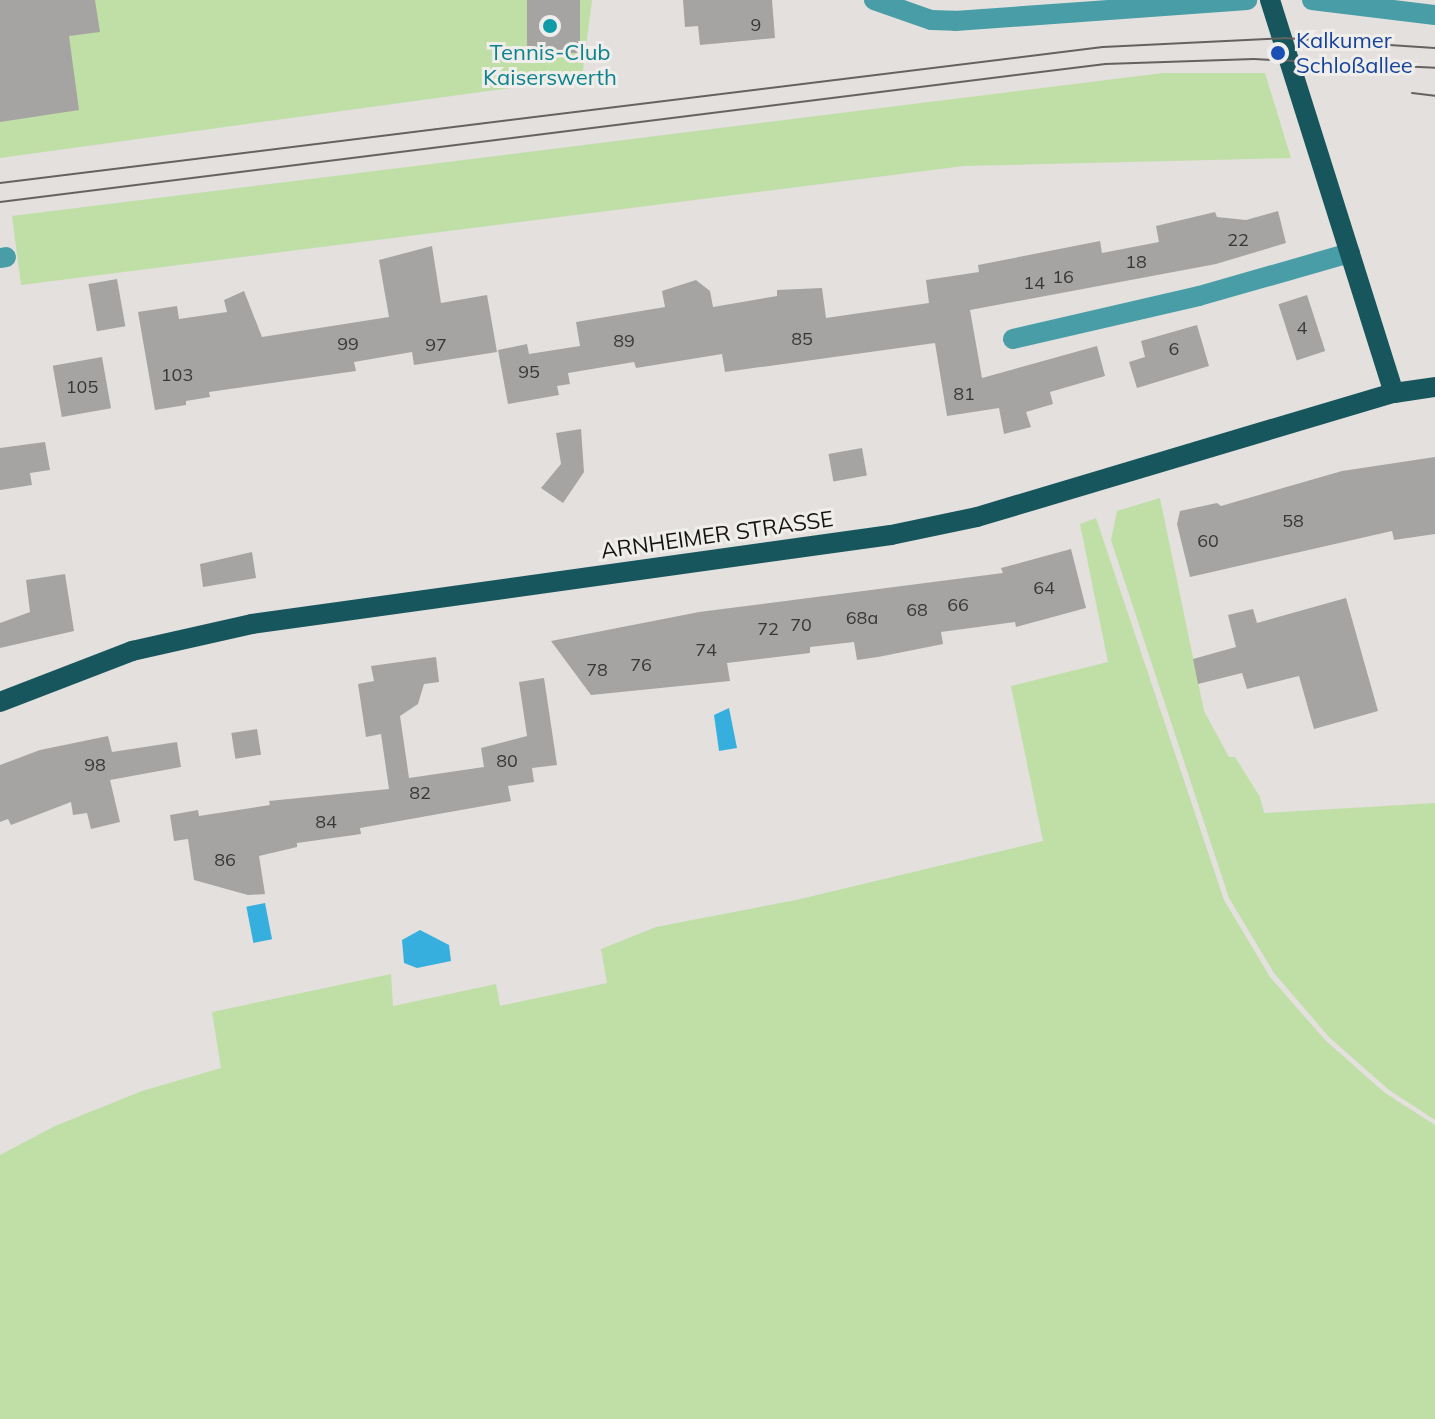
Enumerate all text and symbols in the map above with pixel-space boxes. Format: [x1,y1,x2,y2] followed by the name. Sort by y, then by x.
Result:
[751,14,761,36] house number: 9
[541,17,559,35] marker: Tennis-Club Kaiserswerth
[1296,27,1413,78] place label: Kalkumer Schloßallee
[483,39,617,90] place label: Tennis-Club Kaiserswerth
[1267,42,1289,64] marker: Kalkumer Schloßallee
[1227,229,1249,251] house number: 22
[1125,251,1147,273] house number: 18
[1052,266,1074,288] house number: 16
[1023,272,1045,294] house number: 14
[1297,317,1307,339] house number: 4
[791,328,813,350] house number: 85
[613,330,635,352] house number: 89
[337,333,359,355] house number: 99
[425,334,447,356] house number: 97
[1169,338,1179,360] house number: 6
[518,361,540,383] house number: 95
[161,364,193,386] house number: 103
[66,376,98,398] house number: 105
[953,383,975,405] house number: 81
[599,506,835,564] street label: ARNHEIMER STRASSE
[1282,510,1304,532] house number: 58
[1197,530,1219,552] house number: 60
[1033,577,1055,599] house number: 64
[947,594,969,616] house number: 66
[906,599,928,621] house number: 68
[846,607,878,629] house number: 68a
[790,614,812,636] house number: 70
[757,618,779,640] house number: 72
[695,639,717,661] house number: 74
[630,654,652,676] house number: 76
[586,659,608,681] house number: 78
[496,750,518,772] house number: 80
[84,754,106,776] house number: 98
[409,782,431,804] house number: 82
[315,811,337,833] house number: 84
[214,849,236,871] house number: 86

